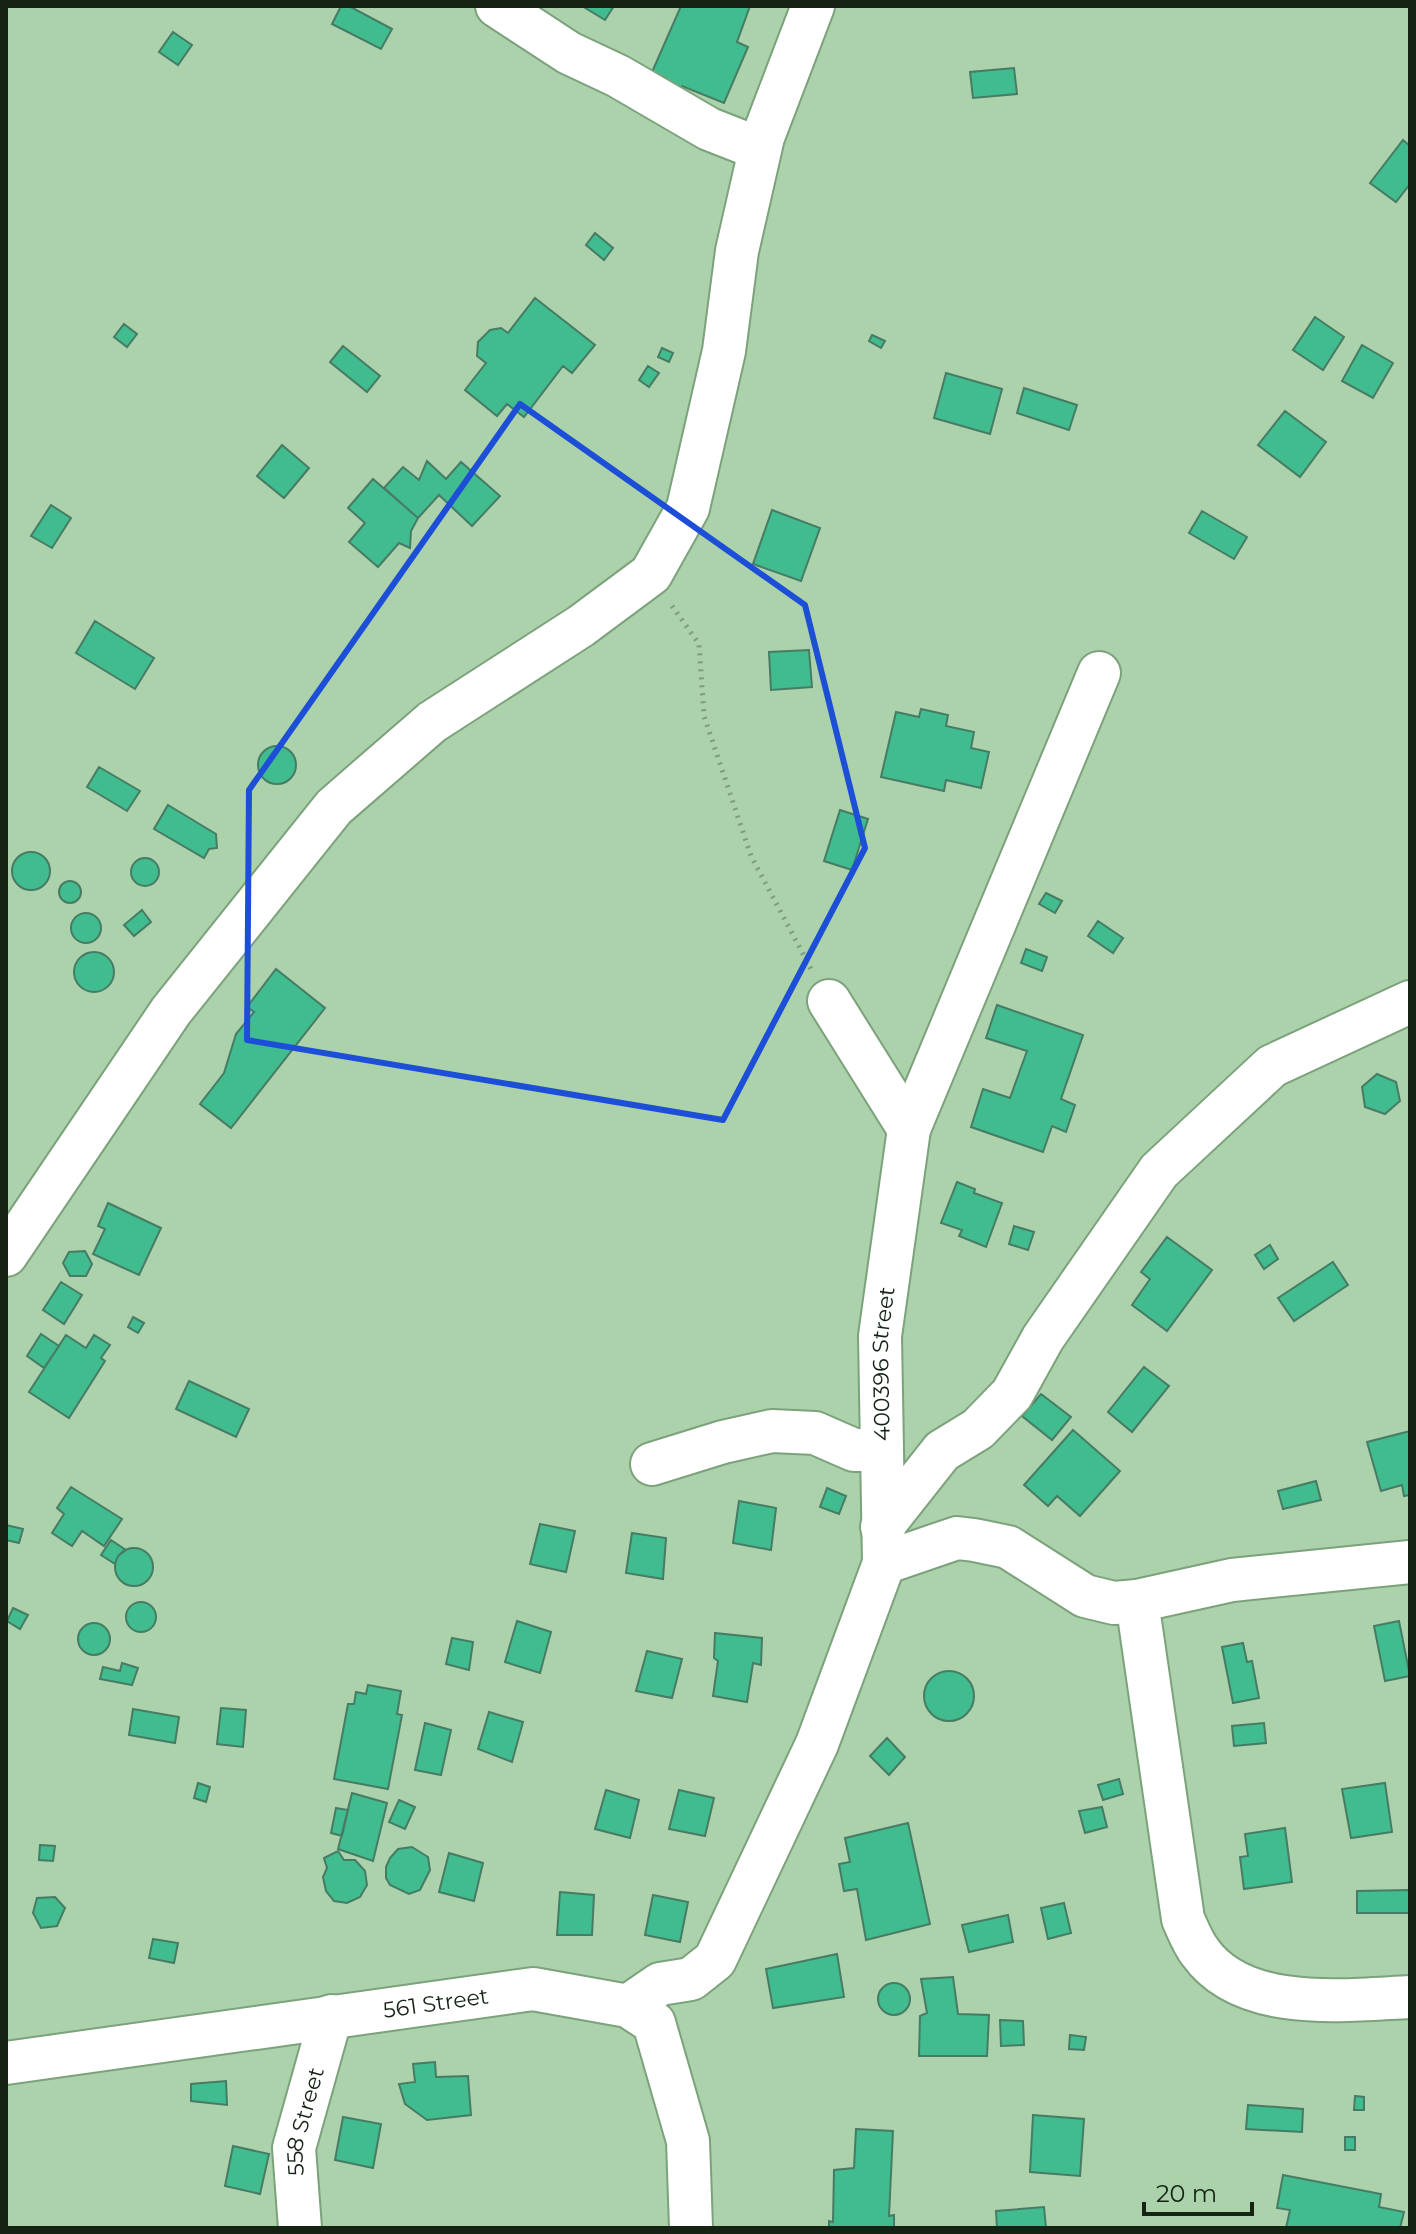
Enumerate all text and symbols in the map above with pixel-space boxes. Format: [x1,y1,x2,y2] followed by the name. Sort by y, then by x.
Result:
[867,1285,901,1441] street label: 400396 Street
[381,1982,490,2024] street label: 561 Street
[281,2064,330,2177] street label: 558 Street
[1144,2166,1252,2216] scale bar
[1156,2179,1217,2208] text: 20 m

